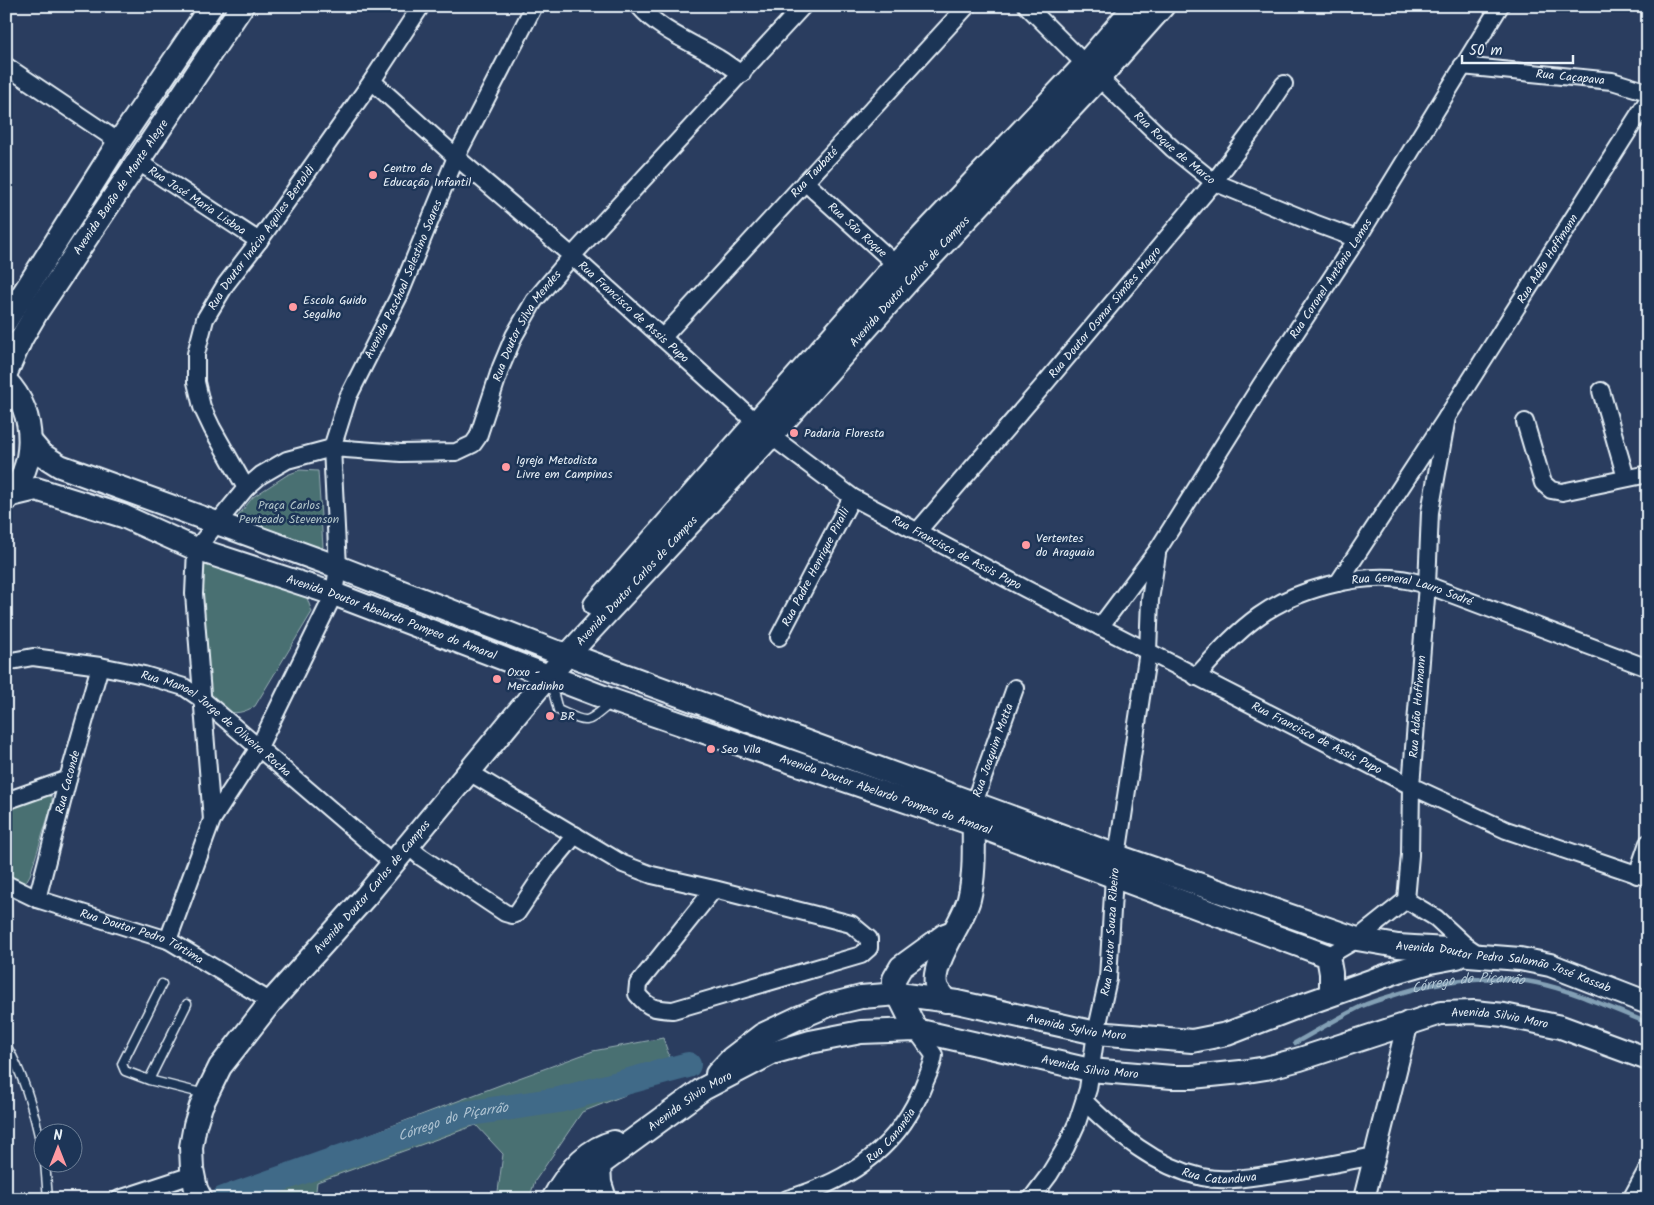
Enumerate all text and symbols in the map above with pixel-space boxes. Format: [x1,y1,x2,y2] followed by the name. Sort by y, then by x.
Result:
[1462,32,1573,64] scale bar
[1469,39,1503,63] text: 50 m
[1535,64,1606,90] street label: Rua Caçapava
[1130,107,1220,189] street label: Rua Roque de Marco
[68,115,173,259] street label: Avenida Barão de Monte Alegre
[786,142,843,202] street label: Rua Taubaté
[383,159,471,192] place label: Centro de Educação Infantil
[203,160,320,314] street label: Rua Doutor Inácio Aquiles Bertoldi
[144,161,250,240] street label: Rua José Maria Lisboa
[367,169,379,181] marker: Centro de Educação Infantil
[359,197,447,362] street label: Avenida Paschoal Selestino Soares
[823,198,892,262] street label: Rua São Roque
[1512,210,1583,307] street label: Rua Adão Hoffmann
[845,212,974,351] street label: Avenida Doutor Carlos de Campos
[1284,215,1377,343] street label: Rua Coronel Antônio Lemos
[1044,242,1166,382] street label: Rua Doutor Osmar Simões Magro
[574,256,694,367] street label: Rua Francisco de Assis Pupo
[487,266,566,384] street label: Rua Doutor Silva Mendes
[303,291,367,324] place label: Escola Guido Segalho
[287,301,299,313] marker: Escola Guido Segalho
[804,424,885,443] place label: Padaria Floresta
[788,427,800,439] marker: Padaria Floresta
[516,451,613,484] place label: Igreja Metodista Livre em Campinas
[500,461,512,473] marker: Igreja Metodista Livre em Campinas
[239,496,339,529] park label: Praça Carlos Penteado Stevenson
[777,503,855,630] street label: Rua Padre Henrique Piralli
[888,510,1025,595] street label: Rua Francisco de Assis Pupo
[571,511,702,650] street label: Avenida Doutor Carlos de Campos
[1036,529,1095,562] place label: Vertentes do Araguaia
[1020,539,1032,551] marker: Vertentes do Araguaia
[1350,568,1476,611] street label: Rua General Lauro Sodré
[284,570,500,665] street label: Avenida Doutor Abelardo Pompeo do Amaral
[1404,655,1431,759] street label: Rua Adão Hoffmann
[507,663,564,696] place label: Oxxo - Mercadinho
[139,665,296,782] street label: Rua Manoel Jorge de Oliveira Rocha
[491,673,503,685] marker: Oxxo - Mercadinho
[1248,696,1385,779] street label: Rua Francisco de Assis Pupo
[967,700,1018,800] street label: Rua Joaquim Motta
[560,707,575,726] place label: BR
[544,710,556,722] marker: BR
[721,740,761,759] place label: Seo Vila
[705,743,717,755] marker: Seo Vila
[50,748,85,816] street label: Rua Caconde
[777,749,995,840] street label: Avenida Doutor Abelardo Pompeo do Amaral
[309,816,435,958] street label: Avenida Doutor Carlos de Campos
[1095,866,1125,998] street label: Rua Doutor Souza Ribeiro
[78,904,208,969] street label: Rua Doutor Pedro Tórtima
[1395,936,1615,998] street label: Avenida Doutor Pedro Salomão José Kassab
[1409,967,1528,1000] water label: Córrego do Piçarrão
[1451,1002,1550,1034] street label: Avenida Silvio Moro
[1025,1008,1127,1045] street label: Avenida Sylvio Moro
[1040,1050,1139,1084] street label: Avenida Silvio Moro
[644,1066,735,1136] street label: Avenida Silvio Moro
[395,1096,511,1148] water label: Córrego do Piçarrão
[862,1104,921,1168] street label: Rua Cananéia
[32,1122,82,1172] north arrow
[54,1125,63,1147] text: N
[1179,1162,1258,1189] street label: Rua Catanduva

